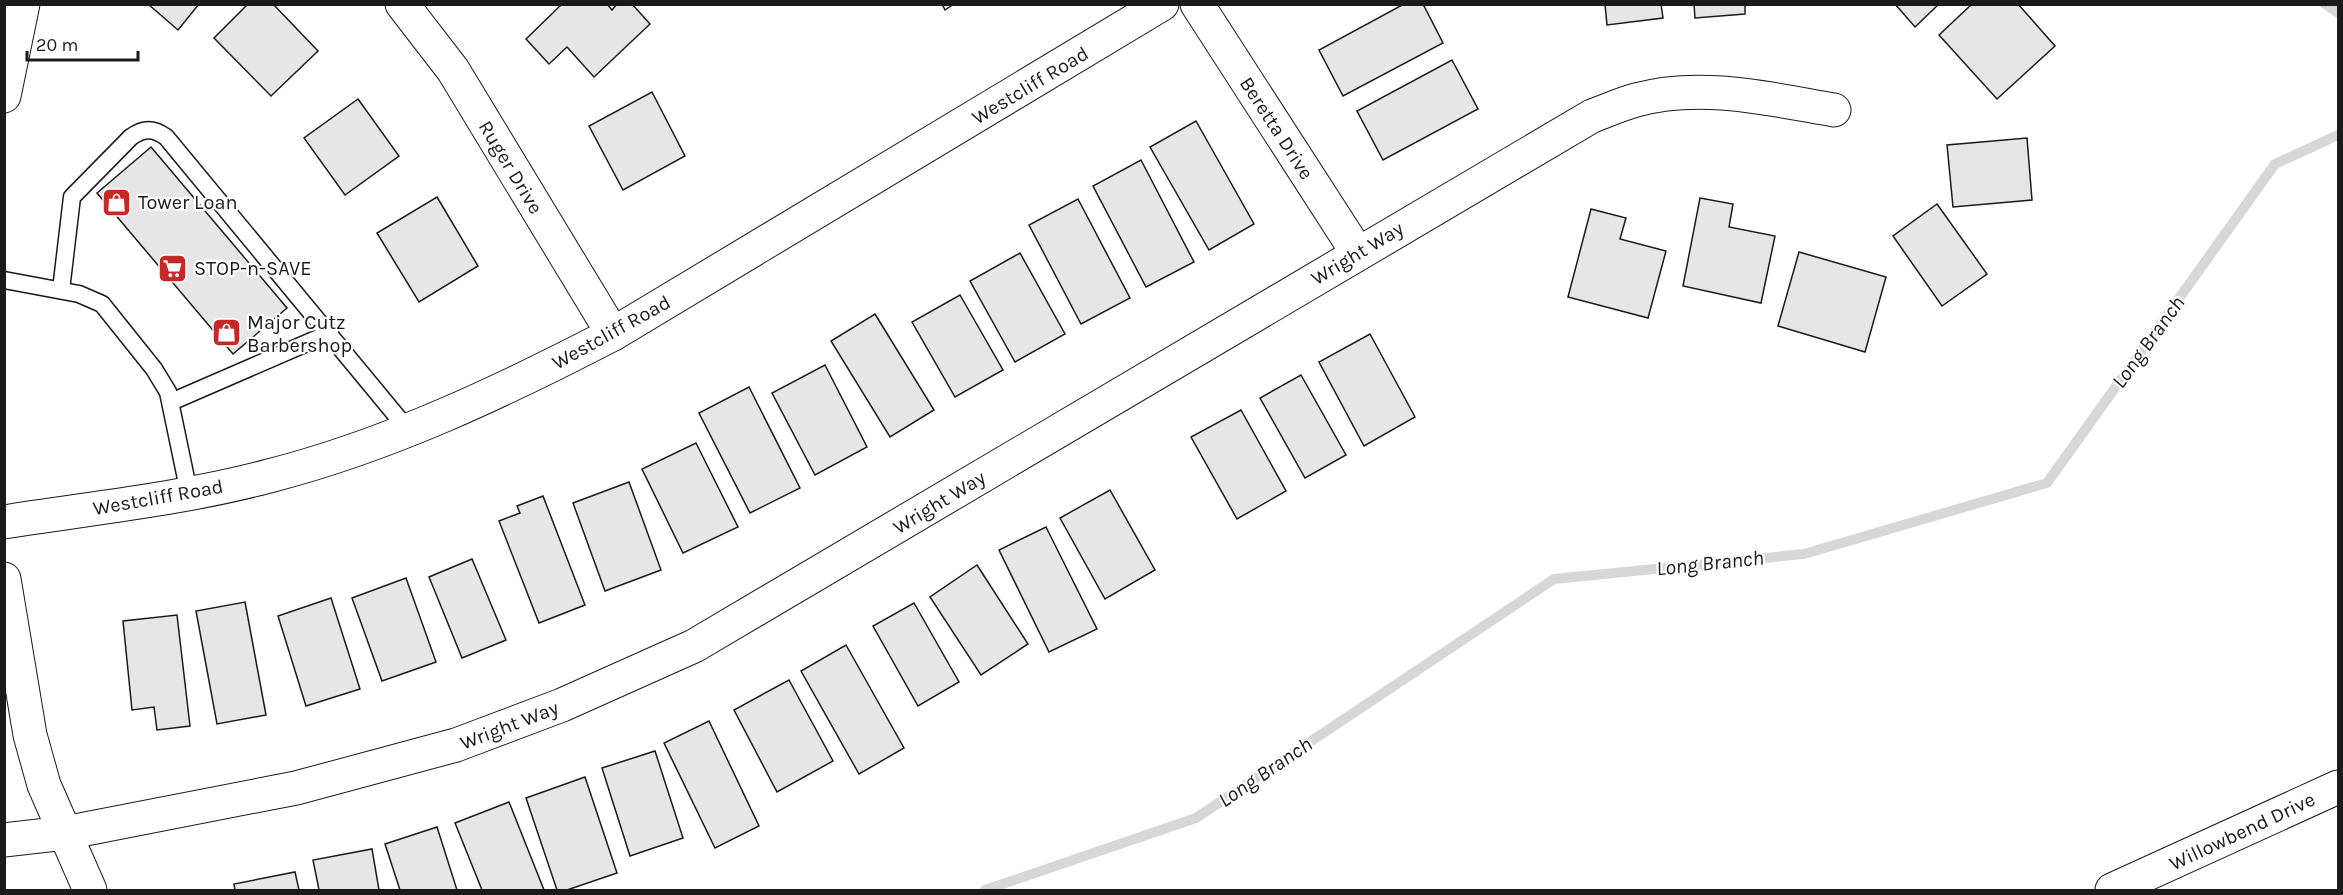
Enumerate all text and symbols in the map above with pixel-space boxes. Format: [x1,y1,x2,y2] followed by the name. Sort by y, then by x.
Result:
[27,24,138,62] scale bar
[36,34,78,56] text: 20 m
[968,42,1093,129] street label: Westcliff Road
[1235,73,1318,184] street label: Beretta Drive
[474,116,547,218] street label: Ruger Drive
[101,186,133,218] shop icon: Tower Loan
[138,191,237,214] place label: Tower Loan
[1307,217,1408,290] street label: Wright Way
[157,252,189,284] supermarket icon: STOP-n-SAVE
[194,257,312,280] place label: STOP-n-SAVE
[548,290,675,374] street label: Westcliff Road
[2107,291,2189,393] water label: Long Branch
[247,311,352,357] place label: Major Cutz Barbershop
[210,317,242,349] shop icon: Major Cutz Barbershop
[889,466,990,539] street label: Wright Way
[91,475,225,520] street label: Westcliff Road
[1655,545,1765,581] water label: Long Branch
[457,696,562,755] street label: Wright Way
[1214,732,1316,812] water label: Long Branch
[2166,788,2319,875] street label: Willowbend Drive

